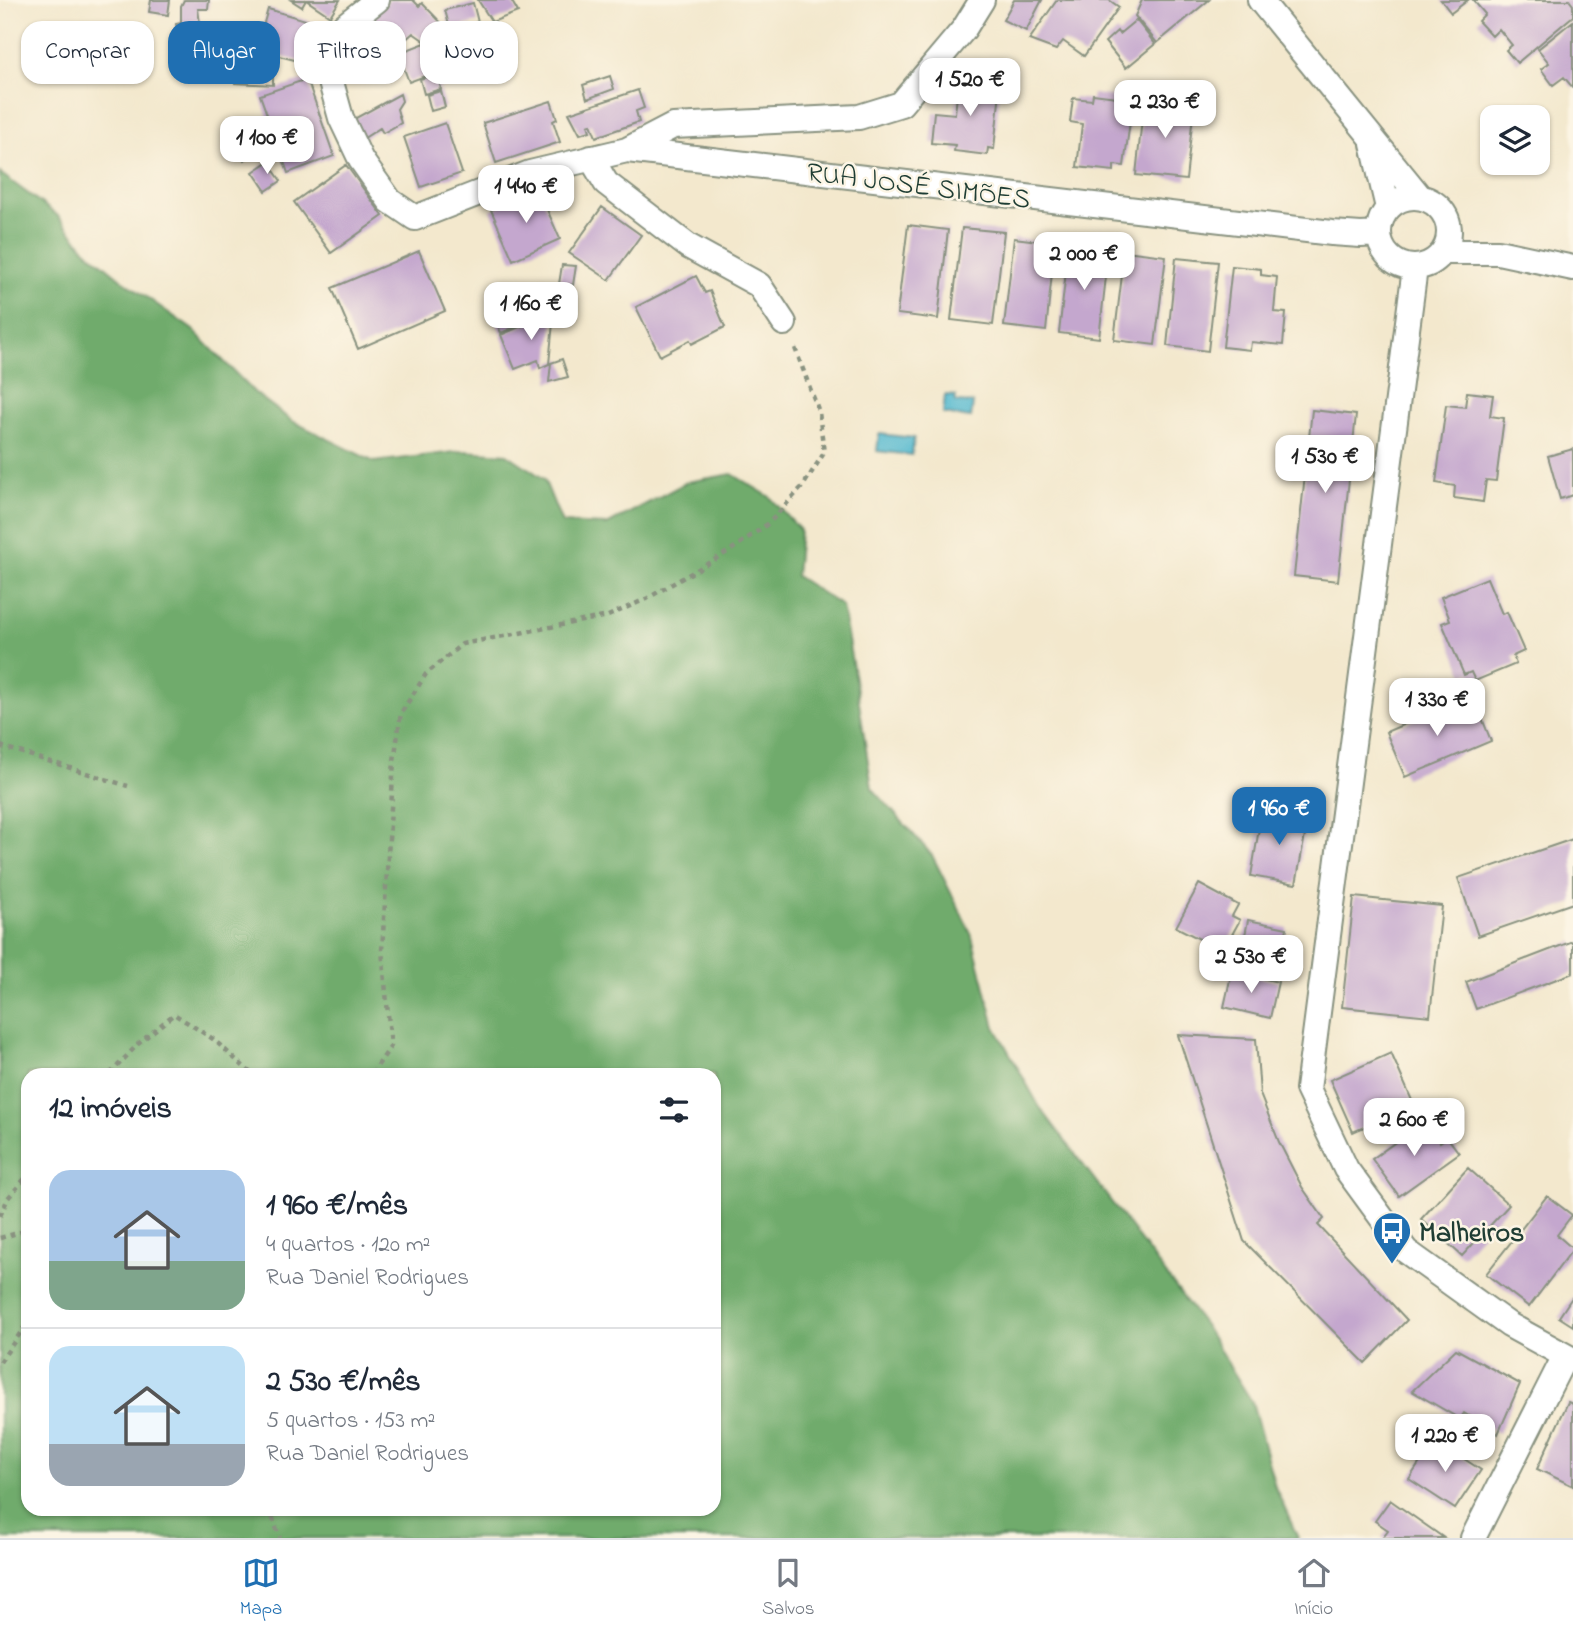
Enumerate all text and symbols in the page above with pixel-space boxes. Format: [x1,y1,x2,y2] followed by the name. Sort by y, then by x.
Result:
[21,21,154,84] chip: Comprar
[168,21,280,84] chip: Alugar
[294,21,406,84] chip: Filtros
[420,21,518,84] chip: Novo
[905,58,1035,118] pin: 1 520 €
[935,64,1005,97] text: 1 520 €
[1100,80,1230,140] pin: 2 230 €
[1130,86,1200,119] text: 2 230 €
[1480,105,1550,175] map controls
[1480,105,1550,175] button: layers
[202,116,332,176] pin: 1 100 €
[236,122,298,155] text: 1 100 €
[804,153,1033,222] street label: RUA JOSÉ SIMÕES
[461,166,591,225] pin: 1 440 €
[494,171,558,204] text: 1 440 €
[1019,232,1149,292] pin: 2 000 €
[1050,238,1118,271] text: 2 000 €
[466,282,596,342] pin: 1 160 €
[500,288,562,321] text: 1 160 €
[1260,435,1390,495] pin: 1 530 €
[1291,441,1359,474] text: 1 530 €
[1372,678,1502,738] pin: 1 330 €
[1405,684,1469,717] text: 1 330 €
[1214,788,1344,847] pin: 1 960 €
[1248,793,1310,826] text: 1 960 €
[1186,936,1316,995] pin: 2 530 €
[1215,941,1287,974] text: 2 530 €
[49,1088,172,1132] text: 12 imóveis
[655,1091,693,1129] icon: filters
[1349,1098,1479,1158] pin: 2 600 €
[1380,1104,1448,1137] text: 2 600 €
[266,1185,408,1229] text: 1 960 €/mês
[105,1198,189,1282] icon: home
[1371,1210,1413,1265] bus stop icon: Malheiros
[1419,1214,1524,1255] place label: Malheiros
[266,1229,430,1262] text: 4 quartos · 120 m²
[266,1262,469,1295] text: Rua Daniel Rodrigues
[266,1361,421,1405] text: 2 530 €/mês
[105,1374,189,1458] icon: home
[266,1405,435,1438] text: 5 quartos · 153 m²
[1380,1414,1510,1474] pin: 1 220 €
[1411,1420,1479,1453] text: 1 220 €
[266,1438,469,1471] text: Rua Daniel Rodrigues
[240,1554,282,1623] tab: Mapa
[762,1554,814,1623] tab: Salvos
[1294,1554,1333,1623] tab: Início

